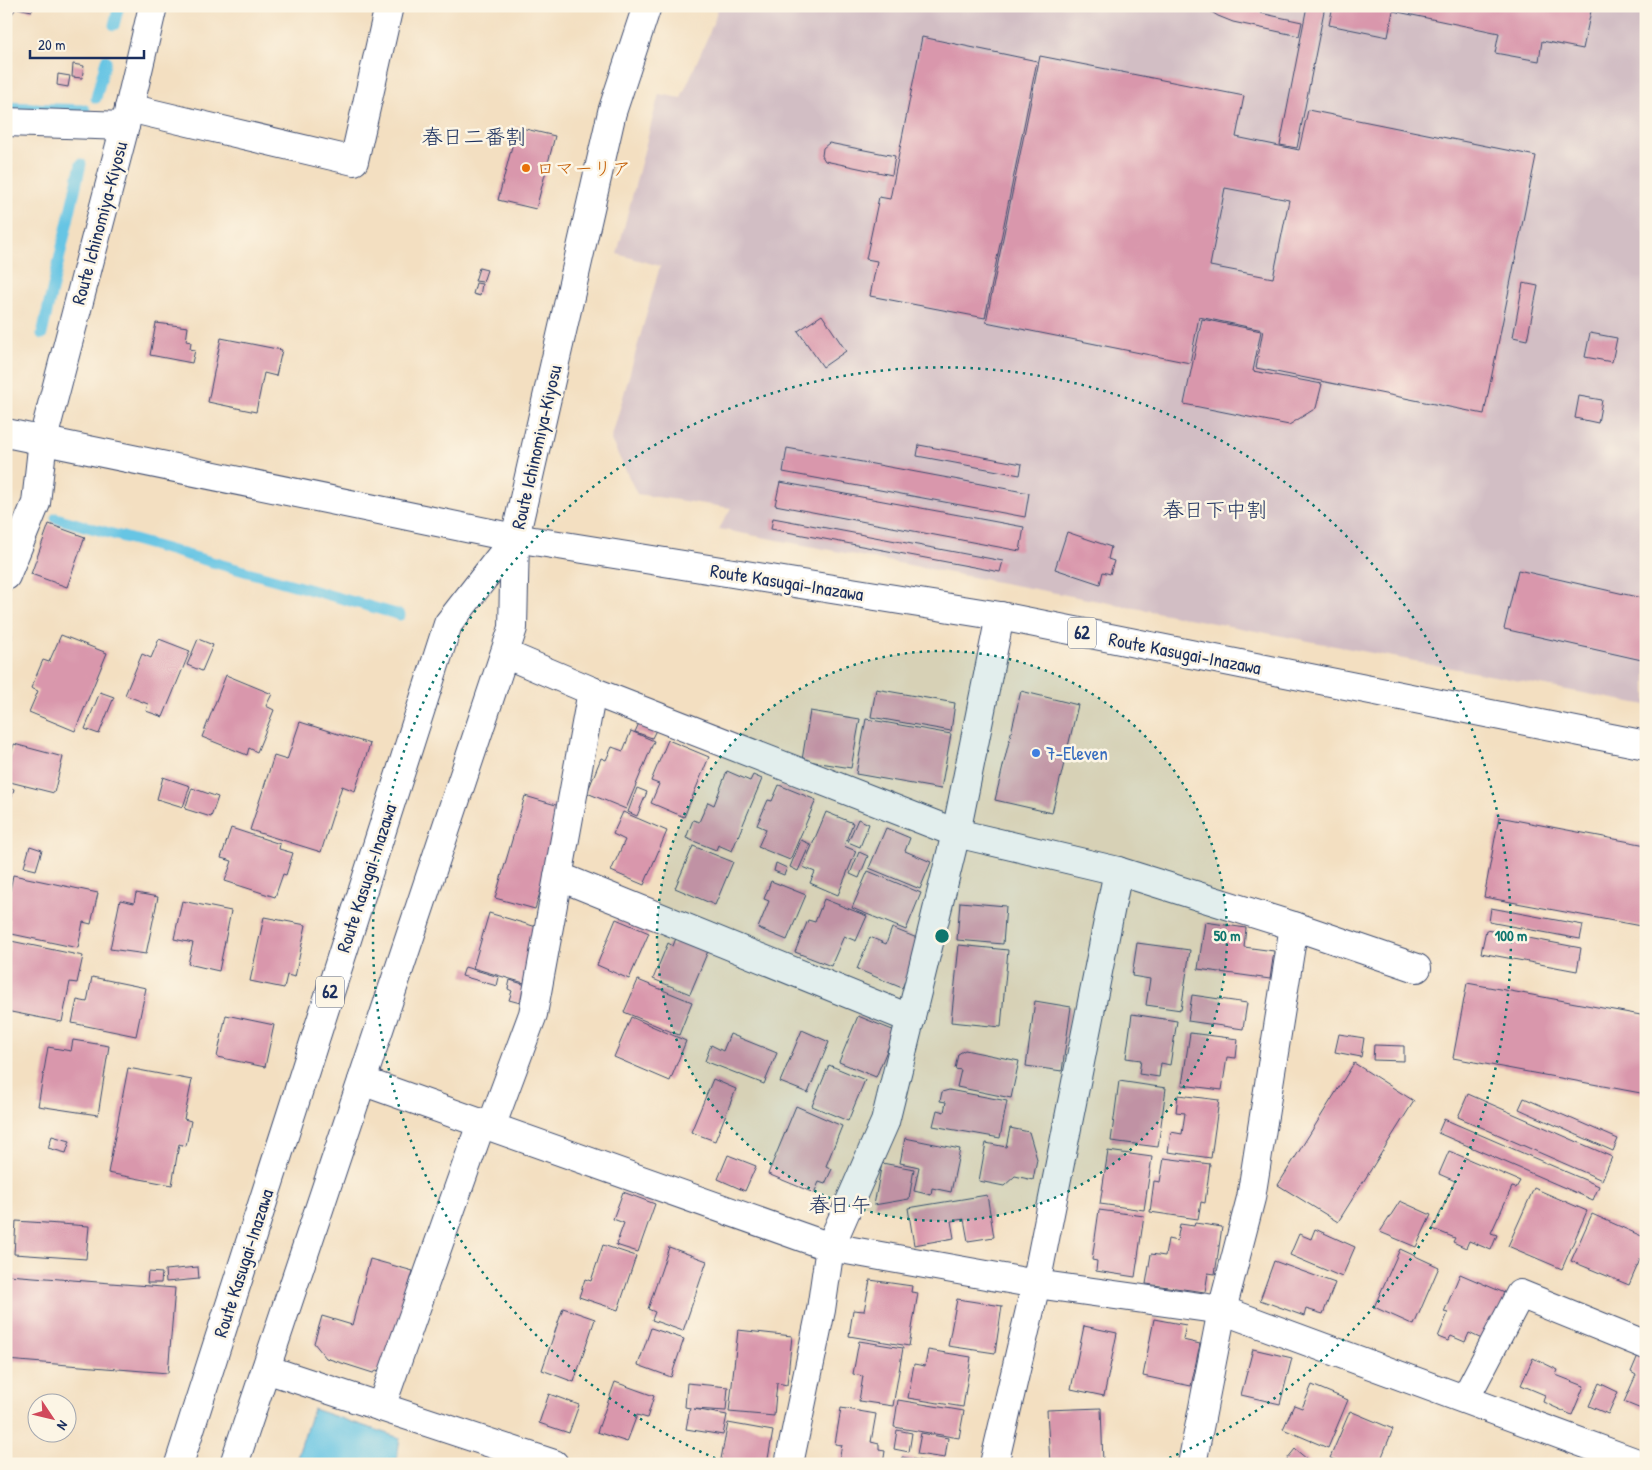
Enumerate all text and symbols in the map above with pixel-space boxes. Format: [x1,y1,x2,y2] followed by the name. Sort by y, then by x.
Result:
[30,28,144,60] scale bar
[38,34,65,55] text: 20 m
[422,122,527,151] district label: 春日二番割
[65,138,133,307] street label: Route Ichinomiya-Kiyosu
[536,155,631,181] place label: ロマーリア
[520,162,532,174] marker: ロマーリア
[504,362,568,532] street label: Route Ichinomiya-Kiyosu
[1163,495,1268,524] district label: 春日下中割
[709,557,866,607] street label: Route Kasugai-Inazawa
[1068,618,1096,648] road number: 62
[1107,625,1264,681] street label: Route Kasugai-Inazawa
[1046,740,1108,766] place label: 7-Eleven
[1030,747,1042,759] marker: 7-Eleven
[330,800,402,956] street label: Route Kasugai-Inazawa
[1214,925,1240,946] text: 50 m
[1495,925,1527,946] text: 100 m
[933,927,951,945] centre of rings
[316,976,344,1008] road number: 62
[207,1185,279,1341] street label: Route Kasugai-Inazawa
[809,1190,872,1219] district label: 春日午
[28,1392,78,1442] north arrow
[53,1417,73,1435] text: N

